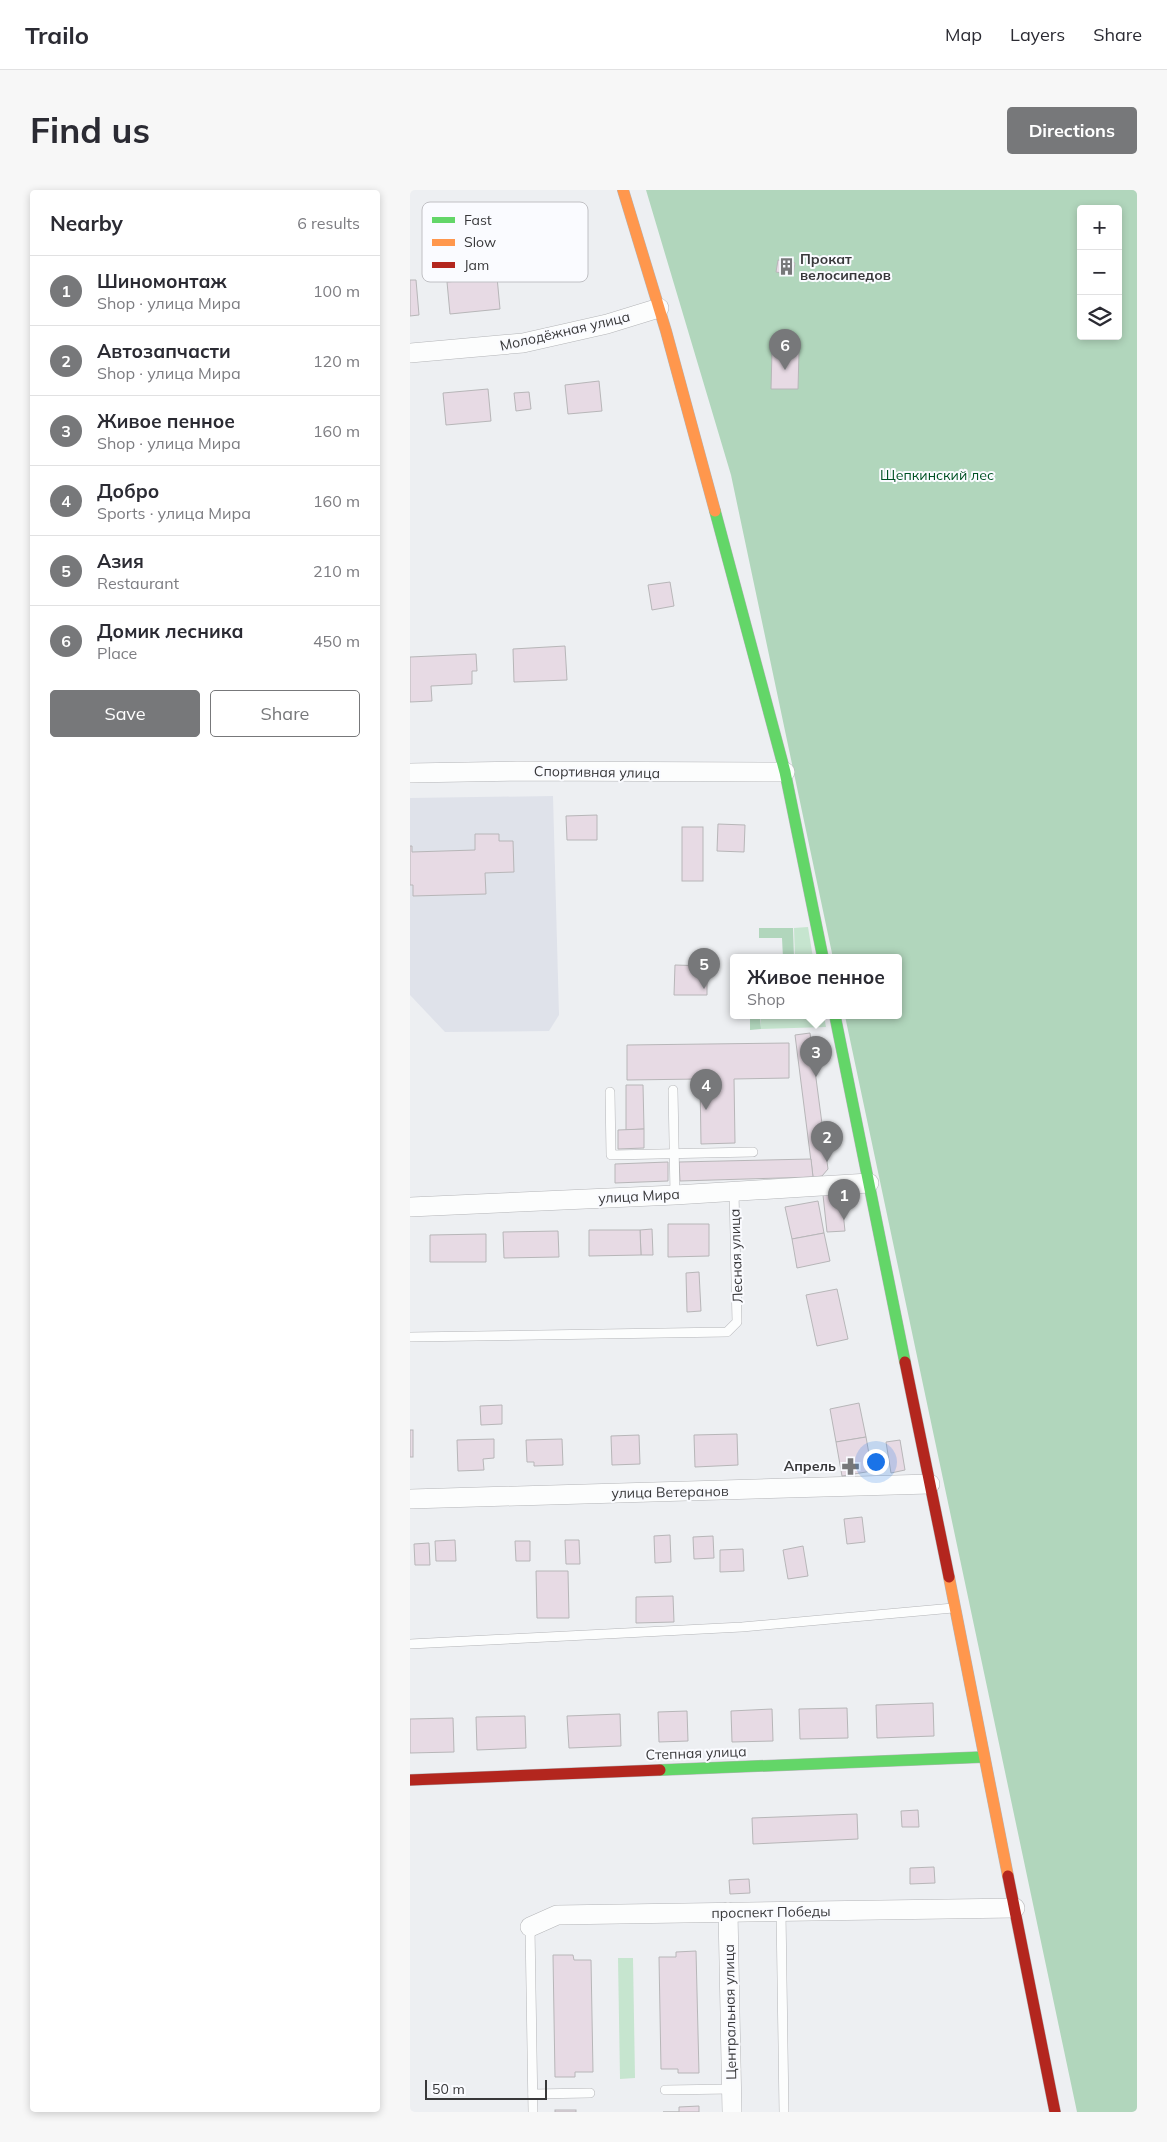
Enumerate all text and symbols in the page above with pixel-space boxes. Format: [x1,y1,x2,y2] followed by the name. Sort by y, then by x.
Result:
[25,20,89,50] text: Trailo
[945,23,982,46] text: Map
[1010,23,1065,46] text: Layers
[1093,23,1142,46] text: Share
[1007,107,1137,154] button: Directions
[30,108,150,152] text: Find us
[422,202,588,282] legend
[1077,205,1122,340] map controls
[1077,205,1122,250] button: +
[50,210,123,236] text: Nearby
[464,211,492,229] text: Fast
[297,213,360,233] text: 6 results
[464,233,496,251] text: Slow
[800,250,891,284] place label: Прокат велосипедов
[1077,250,1122,295] button: −
[464,256,489,274] text: Jam
[776,257,796,277] building icon: Прокат велосипедов
[97,269,227,293] text: Шиномонтаж
[61,281,71,301] text: 1
[313,281,360,301] text: 100 m
[97,293,241,313] text: Shop · улица Мира
[1077,295,1122,340] button: layers
[498,307,632,355] street label: Молодёжная улица
[769,329,801,370] pin: 6
[97,339,231,363] text: Автозапчасти
[61,351,71,371] text: 2
[313,351,360,371] text: 120 m
[97,363,241,383] text: Shop · улица Мира
[97,409,235,433] text: Живое пенное
[61,421,71,441] text: 3
[313,421,360,441] text: 160 m
[97,433,241,453] text: Shop · улица Мира
[880,466,994,484] park label: Щепкинский лес
[97,479,159,503] text: Добро
[61,491,71,511] text: 4
[313,491,360,511] text: 160 m
[97,503,251,523] text: Sports · улица Мира
[97,549,144,573] text: Азия
[61,561,71,581] text: 5
[313,561,360,581] text: 210 m
[97,573,179,593] text: Restaurant
[97,619,244,643] text: Домик лесника
[61,631,71,651] text: 6
[313,631,360,651] text: 450 m
[97,643,137,663] text: Place
[50,690,200,737] button: Save
[210,690,360,737] button: Share
[534,762,660,782] street label: Спортивная улица
[688,948,720,989] pin: 5
[730,954,902,1019] popup
[747,965,885,989] text: Живое пенное
[747,989,785,1009] text: Shop
[800,1036,832,1077] pin: 3
[690,1069,722,1110] pin: 4
[811,1121,843,1162] pin: 2
[828,1179,860,1220] pin: 1
[598,1185,680,1207] street label: улица Мира
[725,1208,747,1304] street label: Лесная улица
[863,1449,889,1475] your location
[840,1456,860,1476] pharmacy icon: Апрель
[784,1457,836,1475] place label: Апрель
[611,1482,729,1502] street label: улица Ветеранов
[645,1742,747,1764] street label: Степная улица
[711,1902,831,1922] street label: проспект Победы
[720,1944,740,2080] street label: Центральная улица
[425,2077,548,2100] scale bar
[432,2080,465,2098] text: 50 m

